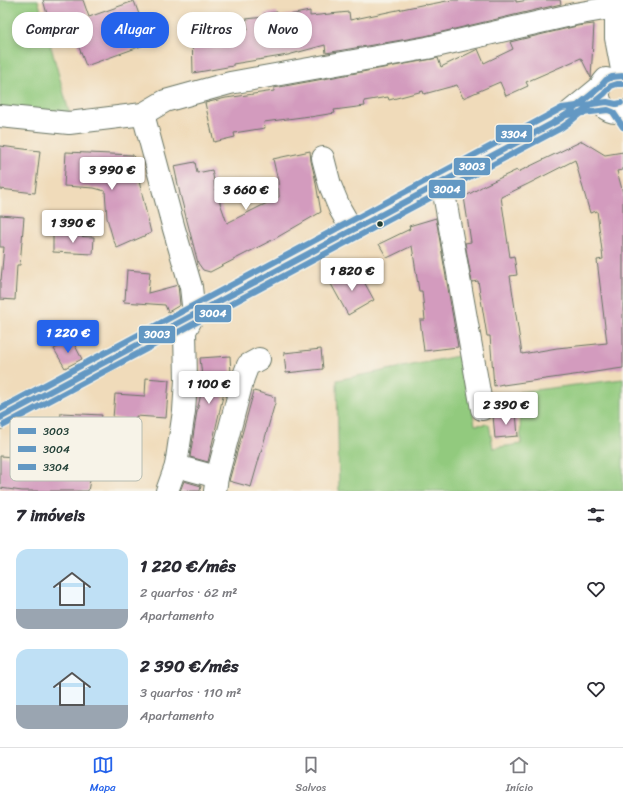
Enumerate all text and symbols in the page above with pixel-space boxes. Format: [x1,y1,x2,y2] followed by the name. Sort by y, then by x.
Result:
[12,12,93,48] chip: Comprar
[101,12,169,48] chip: Alugar
[177,12,246,48] chip: Filtros
[254,12,312,48] chip: Novo
[495,124,533,143] line badge: 3304
[500,125,527,144] text: 3304
[75,157,149,191] pin: 3 990 €
[453,157,491,176] line badge: 3003
[458,157,486,176] text: 3003
[89,158,135,181] text: 3 990 €
[209,177,283,211] pin: 3 660 €
[223,178,269,201] text: 3 660 €
[428,179,466,199] line badge: 3004
[433,180,461,199] text: 3004
[36,210,110,244] pin: 1 390 €
[51,211,95,234] text: 1 390 €
[375,219,385,229] unlabelled marker
[315,258,389,292] pin: 1 820 €
[330,259,374,282] text: 1 820 €
[194,304,232,323] line badge: 3004
[199,304,227,323] text: 3004
[31,320,105,354] pin: 1 220 €
[46,321,90,344] text: 1 220 €
[138,325,176,344] line badge: 3003
[143,325,171,344] text: 3003
[172,371,246,405] pin: 1 100 €
[188,372,230,395] text: 1 100 €
[469,392,543,426] pin: 2 390 €
[483,393,529,416] text: 2 390 €
[10,417,142,481] legend
[43,422,69,441] text: 3003
[43,440,70,459] text: 3004
[43,458,69,477] text: 3304
[16,500,85,530] text: 7 imóveis
[585,504,607,526] icon: filters
[140,551,236,581] text: 1 220 €/mês
[48,565,96,613] icon: home
[585,578,607,600] icon: heart
[140,581,237,604] text: 2 quartos · 62 m²
[140,604,214,627] text: Apartamento
[140,651,239,681] text: 2 390 €/mês
[48,665,96,713] icon: home
[585,678,607,700] icon: heart
[140,681,241,704] text: 3 quartos · 110 m²
[140,704,214,727] text: Apartamento
[90,754,116,797] tab: Mapa
[295,754,326,797] tab: Salvos
[506,754,533,797] tab: Início

